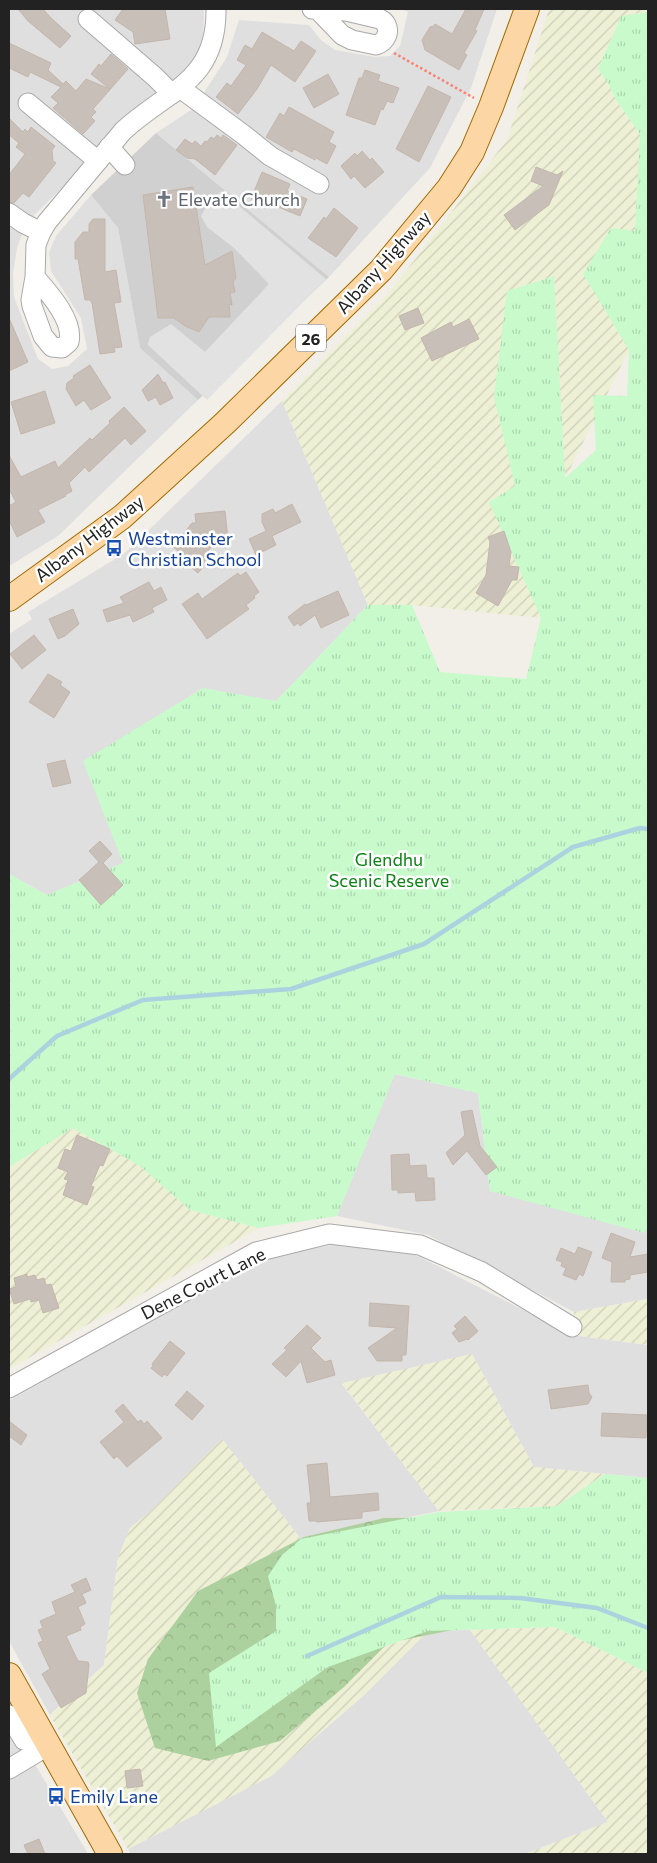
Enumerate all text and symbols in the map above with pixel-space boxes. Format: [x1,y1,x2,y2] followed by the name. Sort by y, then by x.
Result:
[178,188,300,210] place label: Elevate Church
[154,189,174,209] church icon: Elevate Church
[331,206,435,318] street label: Albany Highway
[296,324,326,352] road number: 26
[30,490,148,586] street label: Albany Highway
[128,527,262,570] place label: Westminster Christian School
[104,538,124,558] bus stop icon: Westminster Christian School
[329,848,449,891] park label: Glendhu Scenic Reserve
[137,1242,269,1324] street label: Dene Court Lane
[70,1785,158,1807] place label: Emily Lane
[46,1786,66,1806] bus stop icon: Emily Lane

